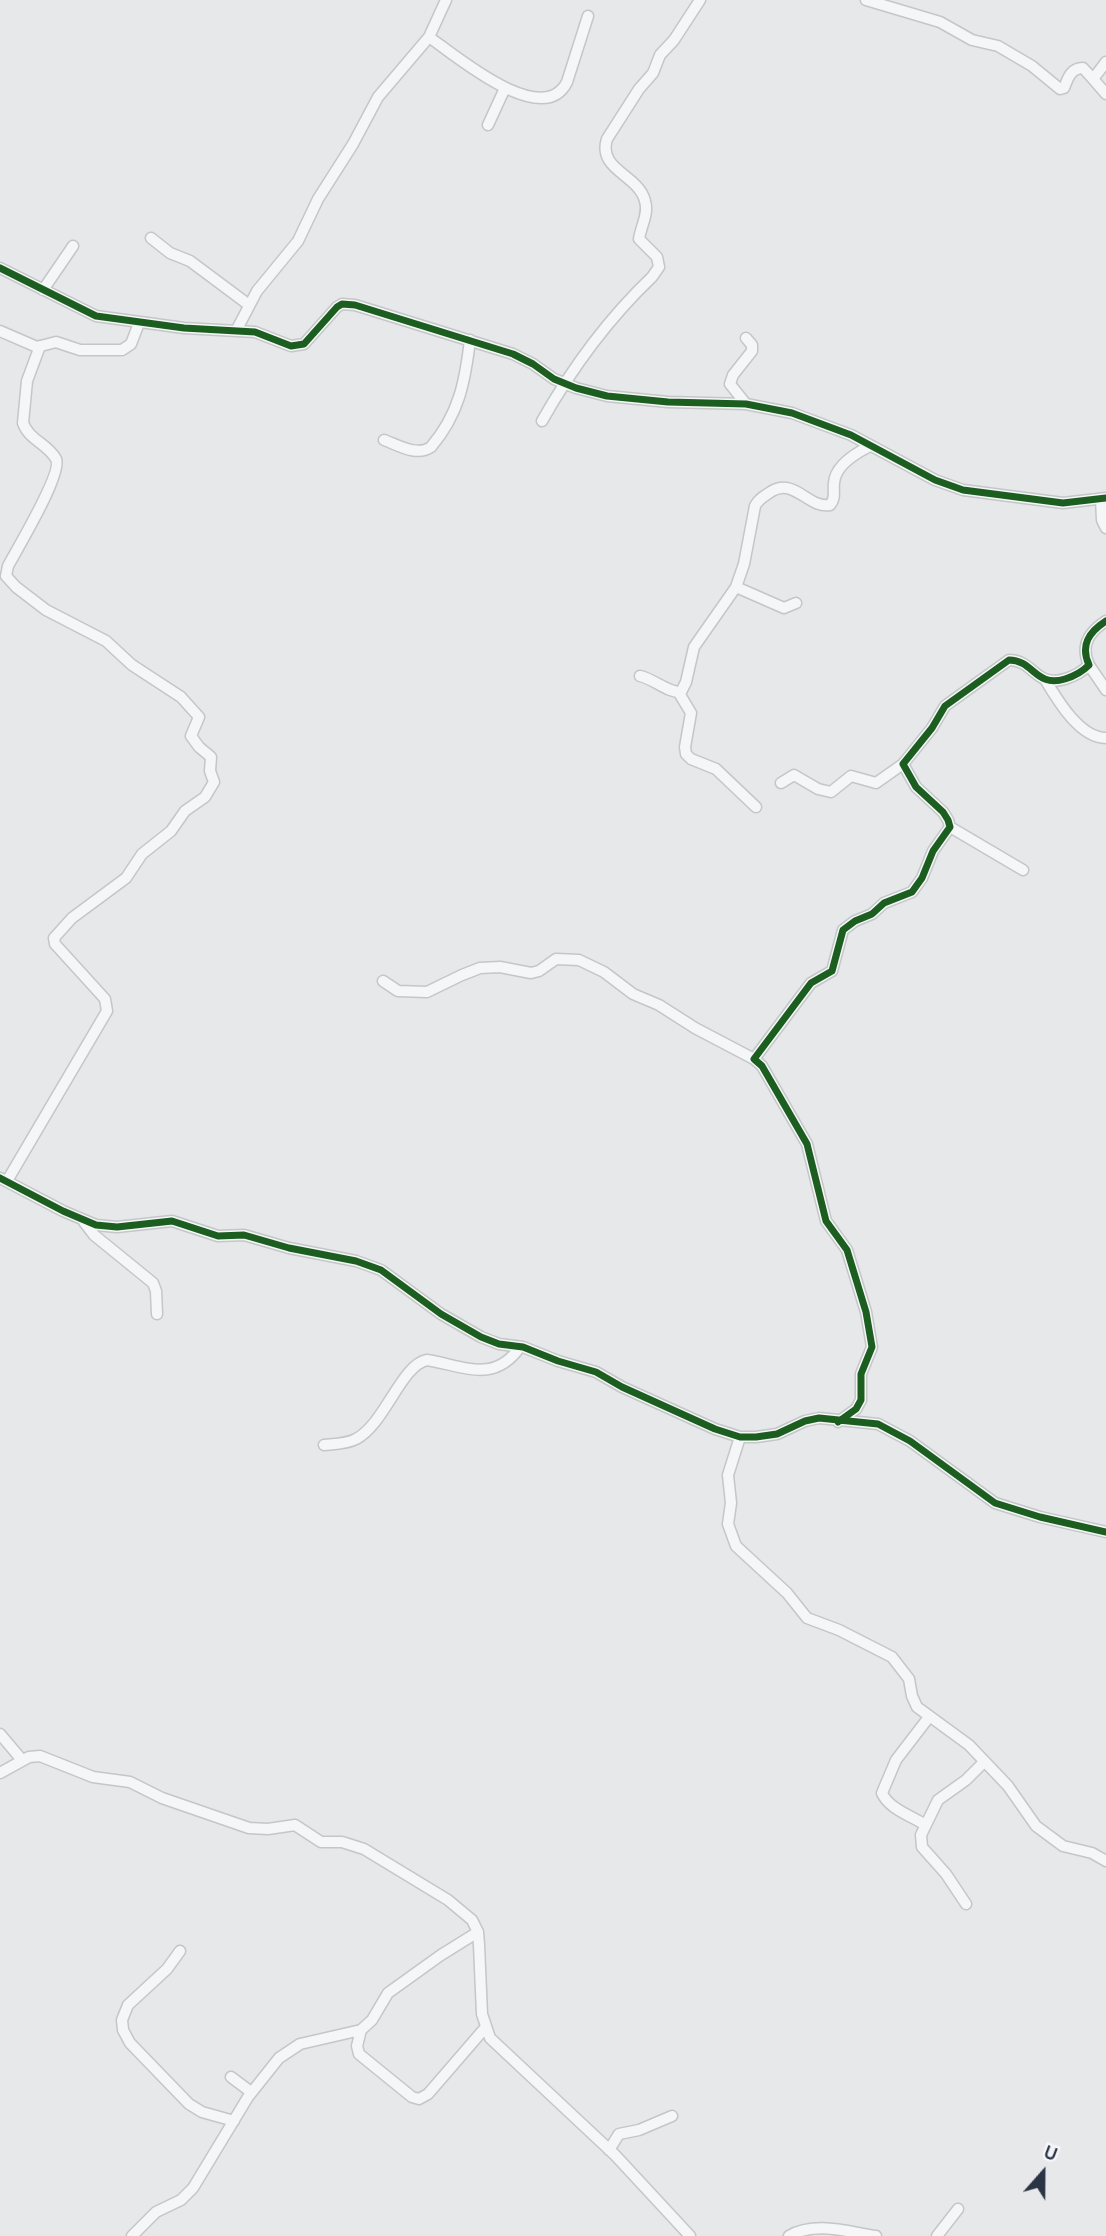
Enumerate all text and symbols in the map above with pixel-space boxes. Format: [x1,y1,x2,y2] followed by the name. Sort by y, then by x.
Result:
[1008,2138,1078,2208] north arrow
[1040,2141,1061,2166] text: U

